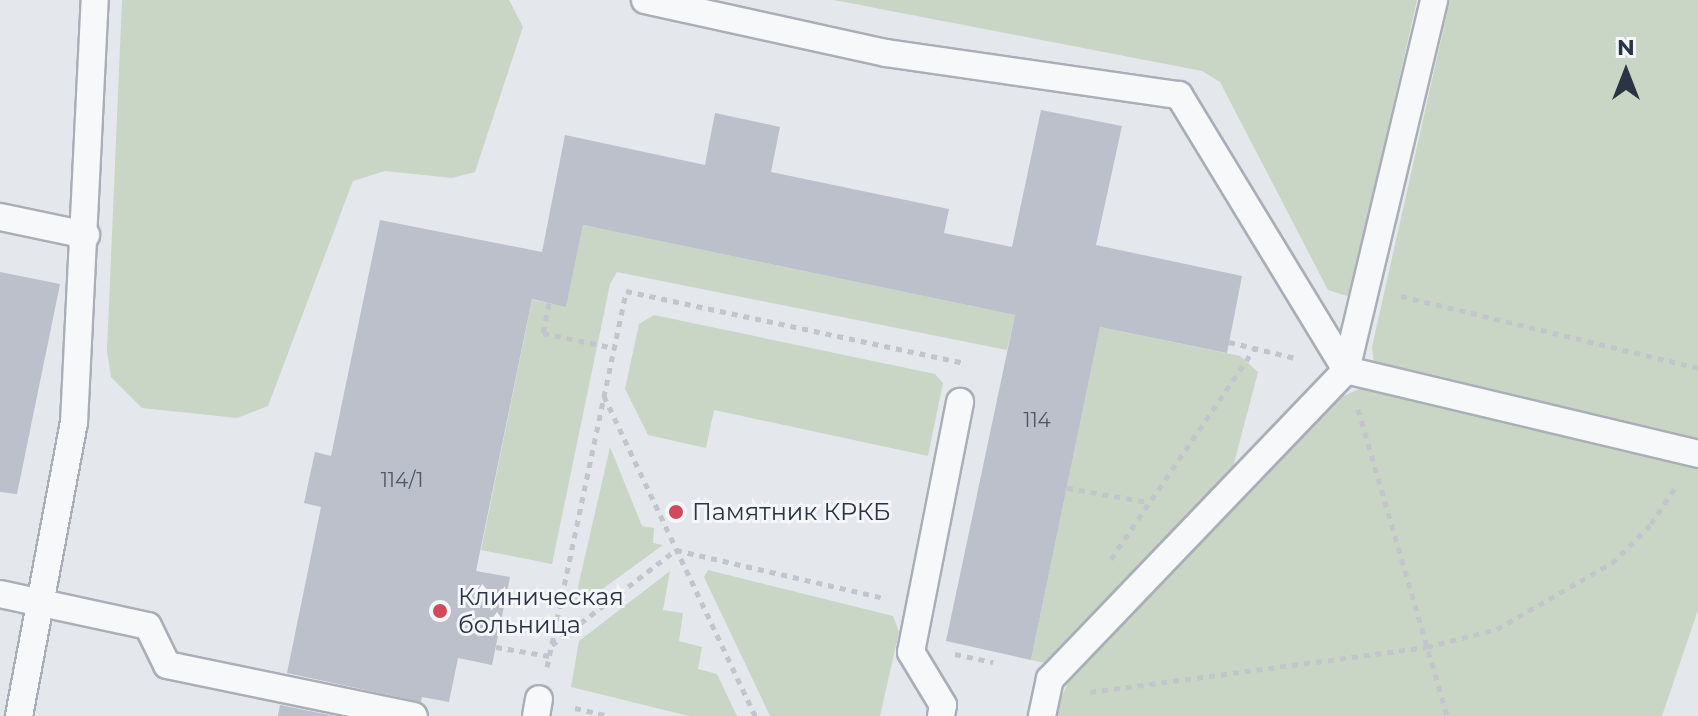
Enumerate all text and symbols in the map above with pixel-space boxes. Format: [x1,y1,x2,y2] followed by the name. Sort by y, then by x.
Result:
[1586,32,1666,112] north arrow
[1617,34,1635,61] text: N
[1023,408,1051,432] house number: 114
[381,468,423,492] house number: 114/1
[692,498,891,526] place label: Памятник КРКБ
[667,503,685,521] marker: Памятник КРКБ
[458,583,624,639] place label: Клиническая больница
[429,600,451,622] marker: Клиническая больница

